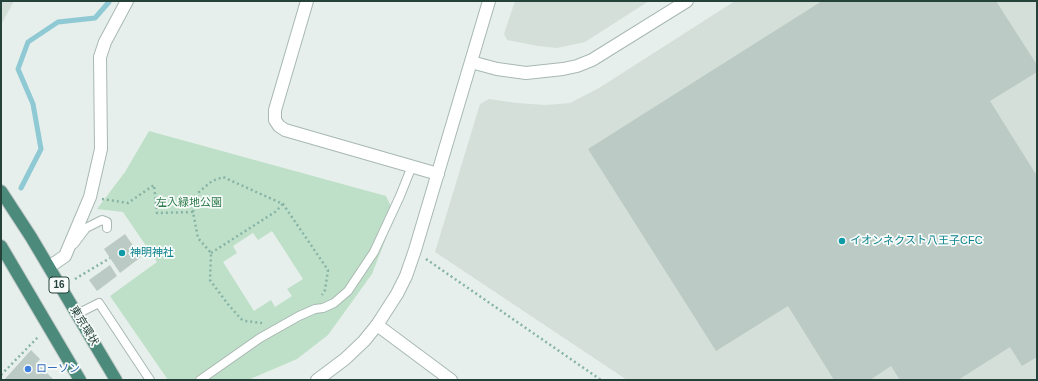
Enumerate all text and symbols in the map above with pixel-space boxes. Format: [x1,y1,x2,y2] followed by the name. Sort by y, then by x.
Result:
[156,196,222,210] park label: 左入緑地公園
[850,234,983,248] place label: イオンネクスト八王子CFC
[837,236,847,246] marker: イオンネクスト八王子CFC
[130,246,174,260] place label: 神明神社
[117,248,127,258] marker: 神明神社
[49,277,69,293] road number: 16
[67,304,101,348] street label: 東京環状
[36,362,80,376] place label: ローソン
[23,364,33,374] marker: ローソン

